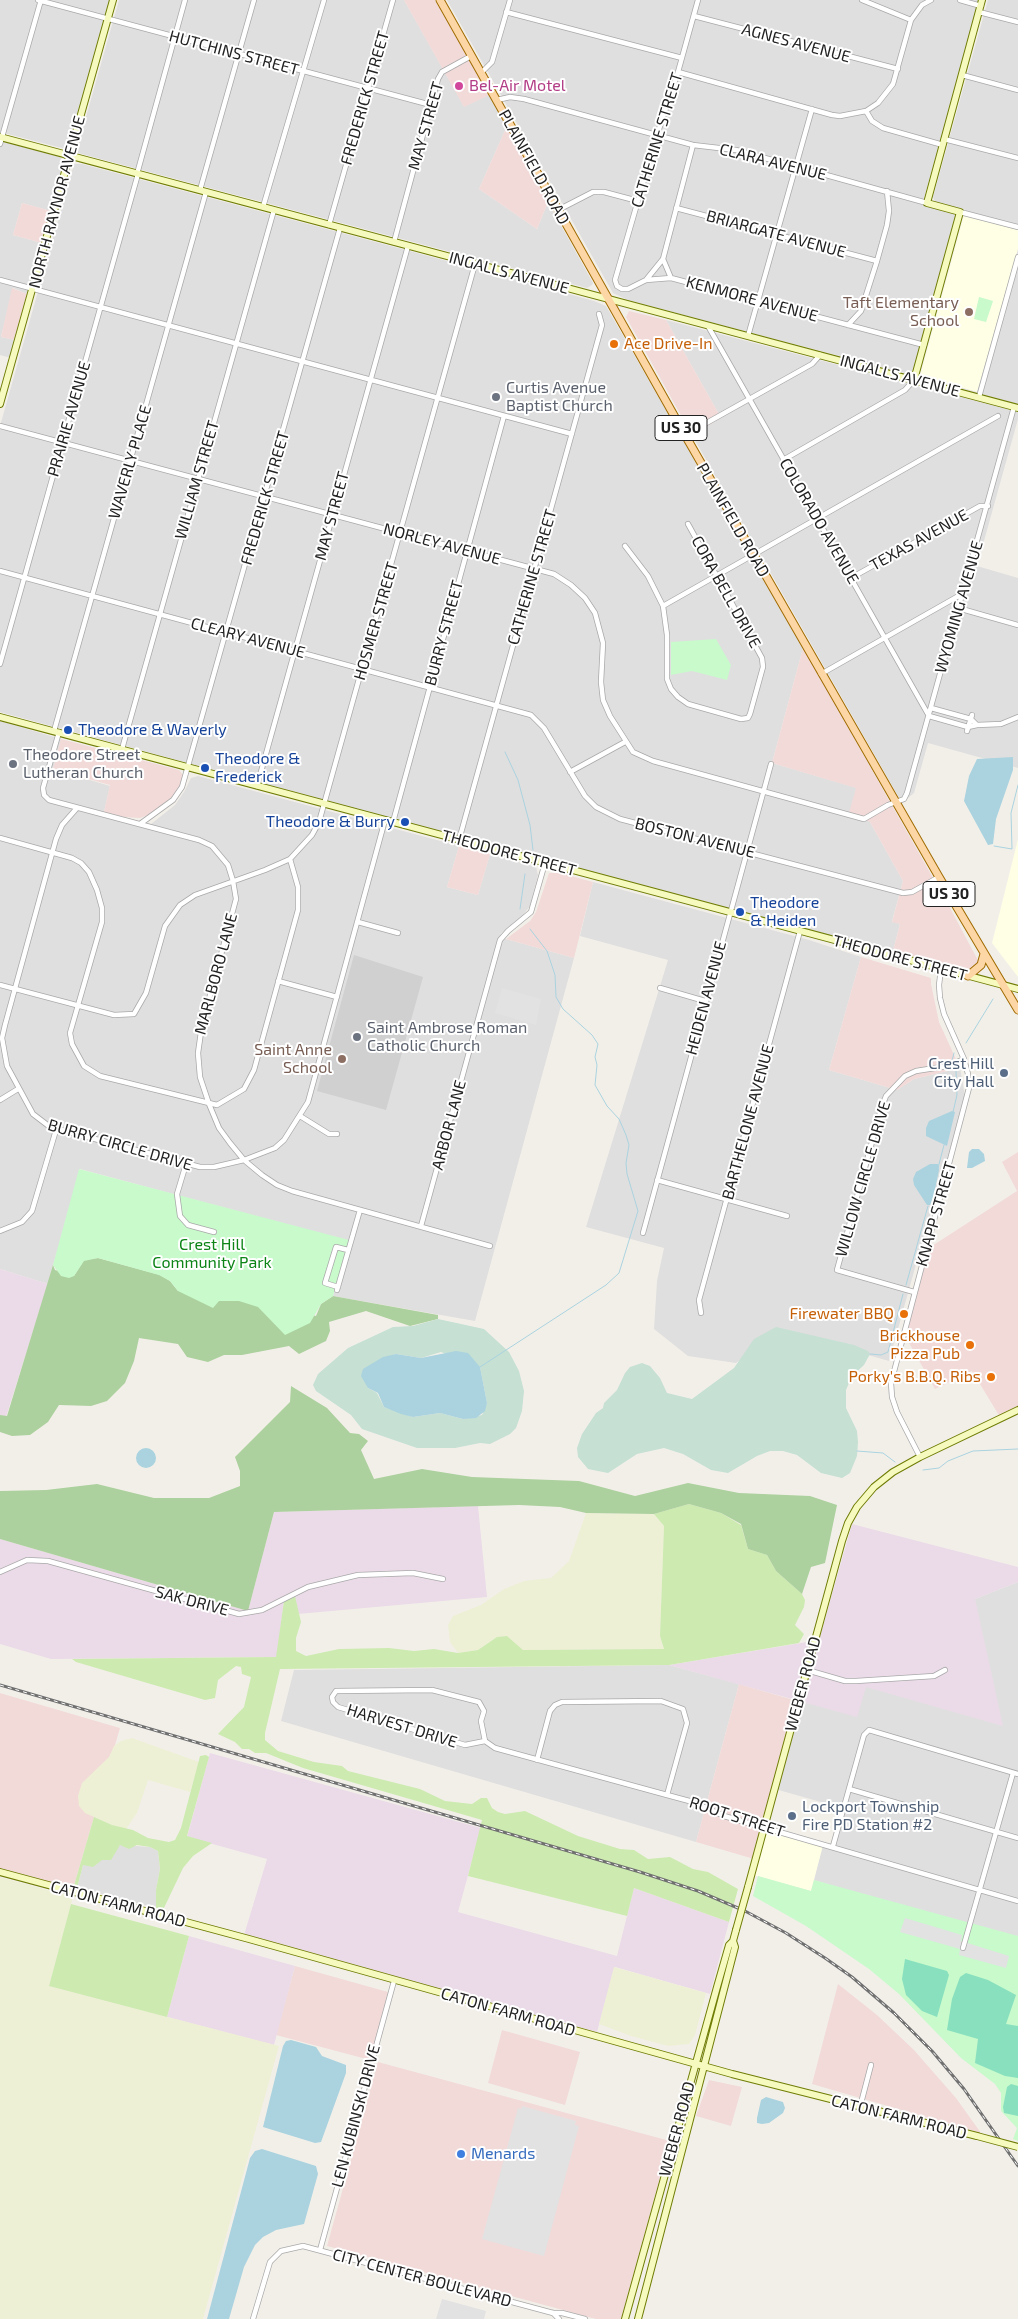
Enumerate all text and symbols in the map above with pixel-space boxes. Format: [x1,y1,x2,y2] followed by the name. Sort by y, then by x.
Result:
[740,19,852,67] street label: AGNES AVENUE
[167,26,301,80] street label: HUTCHINS STREET
[337,29,393,167] street label: FREDERICK STREET
[627,70,687,210] street label: CATHERINE STREET
[469,76,566,96] place label: Bel-Air Motel
[404,80,448,172] street label: MAY STREET
[453,80,465,92] marker: Bel-Air Motel
[494,106,574,228] street label: PLAINFIELD ROAD
[25,114,89,290] street label: NORTH RAYNOR AVENUE
[717,139,829,185] street label: CLARA AVENUE
[704,206,848,262] street label: BRIARGATE AVENUE
[447,248,571,298] street label: INGALLS AVENUE
[684,272,820,326] street label: KENMORE AVENUE
[843,293,959,331] place label: Taft Elementary School
[963,306,975,318] marker: Taft Elementary School
[624,334,712,354] place label: Ace Drive-In
[608,338,620,350] marker: Ace Drive-In
[838,351,962,401] street label: INGALLS AVENUE
[43,359,95,479] street label: PRAIRIE AVENUE
[506,378,613,416] place label: Curtis Avenue Baptist Church
[490,391,502,403] marker: Curtis Avenue Baptist Church
[105,403,155,521] street label: WAVERLY PLACE
[655,416,707,440] road number: US 30
[171,418,223,542] street label: WILLIAM STREET
[237,429,293,567] street label: FREDERICK STREET
[775,455,863,587] street label: COLORADO AVENUE
[693,460,773,580] street label: PLAINFIELD ROAD
[311,469,353,563] street label: MAY STREET
[866,505,972,575] street label: TEXAS AVENUE
[503,507,561,647] street label: CATHERINE STREET
[381,519,503,569] street label: NORLEY AVENUE
[687,533,765,651] street label: CORA BELL DRIVE
[931,539,987,675] street label: WYOMING AVENUE
[350,560,402,682] street label: HOSMER STREET
[421,578,467,688] street label: BURRY STREET
[189,614,307,662] street label: CLEARY AVENUE
[78,720,227,740] place label: Theodore & Waverly
[62,724,74,736] marker: Theodore & Waverly
[23,745,143,783] place label: Theodore Street Lutheran Church
[215,749,300,787] place label: Theodore & Frederick
[7,758,19,770] marker: Theodore Street Lutheran Church
[199,762,211,774] marker: Theodore & Frederick
[266,812,395,832] place label: Theodore & Burry
[633,814,757,862] street label: BOSTON AVENUE
[399,816,411,828] marker: Theodore & Burry
[440,826,578,880] street label: THEODORE STREET
[923,882,975,906] road number: US 30
[750,893,819,931] place label: Theodore & Heiden
[734,906,746,918] marker: Theodore & Heiden
[191,911,241,1037] street label: MARLBORO LANE
[831,931,969,985] street label: THEODORE STREET
[682,939,730,1057] street label: HEIDEN AVENUE
[367,1018,527,1056] place label: Saint Ambrose Roman Catholic Church
[351,1031,363,1043] marker: Saint Ambrose Roman Catholic Church
[254,1040,332,1078] place label: Saint Anne School
[718,1042,778,1202] street label: BARTHELONE AVENUE
[336,1053,348,1065] marker: Saint Anne School
[928,1054,994,1092] place label: Crest Hill City Hall
[998,1067,1010,1079] marker: Crest Hill City Hall
[428,1078,470,1172] street label: ARBOR LANE
[832,1099,894,1259] street label: WILLOW CIRCLE DRIVE
[46,1115,194,1175] street label: BURRY CIRCLE DRIVE
[912,1159,960,1269] street label: KNAPP STREET
[152,1235,272,1273] park label: Crest Hill Community Park
[789,1304,894,1324] place label: Firewater BBQ
[898,1308,910,1320] marker: Firewater BBQ
[880,1326,960,1364] place label: Brickhouse Pizza Pub
[964,1339,976,1351] marker: Brickhouse Pizza Pub
[848,1367,981,1387] place label: Porky's B.B.Q. Ribs
[985,1371,997,1383] marker: Porky's B.B.Q. Ribs
[153,1582,231,1620] street label: SAK DRIVE
[781,1634,825,1734] street label: WEBER ROAD
[344,1700,460,1752] street label: HARVEST DRIVE
[687,1793,787,1841] street label: ROOT STREET
[802,1797,939,1835] place label: Lockport Township Fire PD Station #2
[786,1810,798,1822] marker: Lockport Township Fire PD Station #2
[48,1877,188,1931] street label: CATON FARM ROAD
[439,1984,577,2040] street label: CATON FARM ROAD
[328,2042,384,2190] street label: LEN KUBINSKI DRIVE
[655,2079,699,2179] street label: WEBER ROAD
[829,2091,969,2143] street label: CATON FARM ROAD
[471,2144,535,2164] place label: Menards
[455,2148,467,2160] marker: Menards
[330,2245,514,2311] street label: CITY CENTER BOULEVARD

